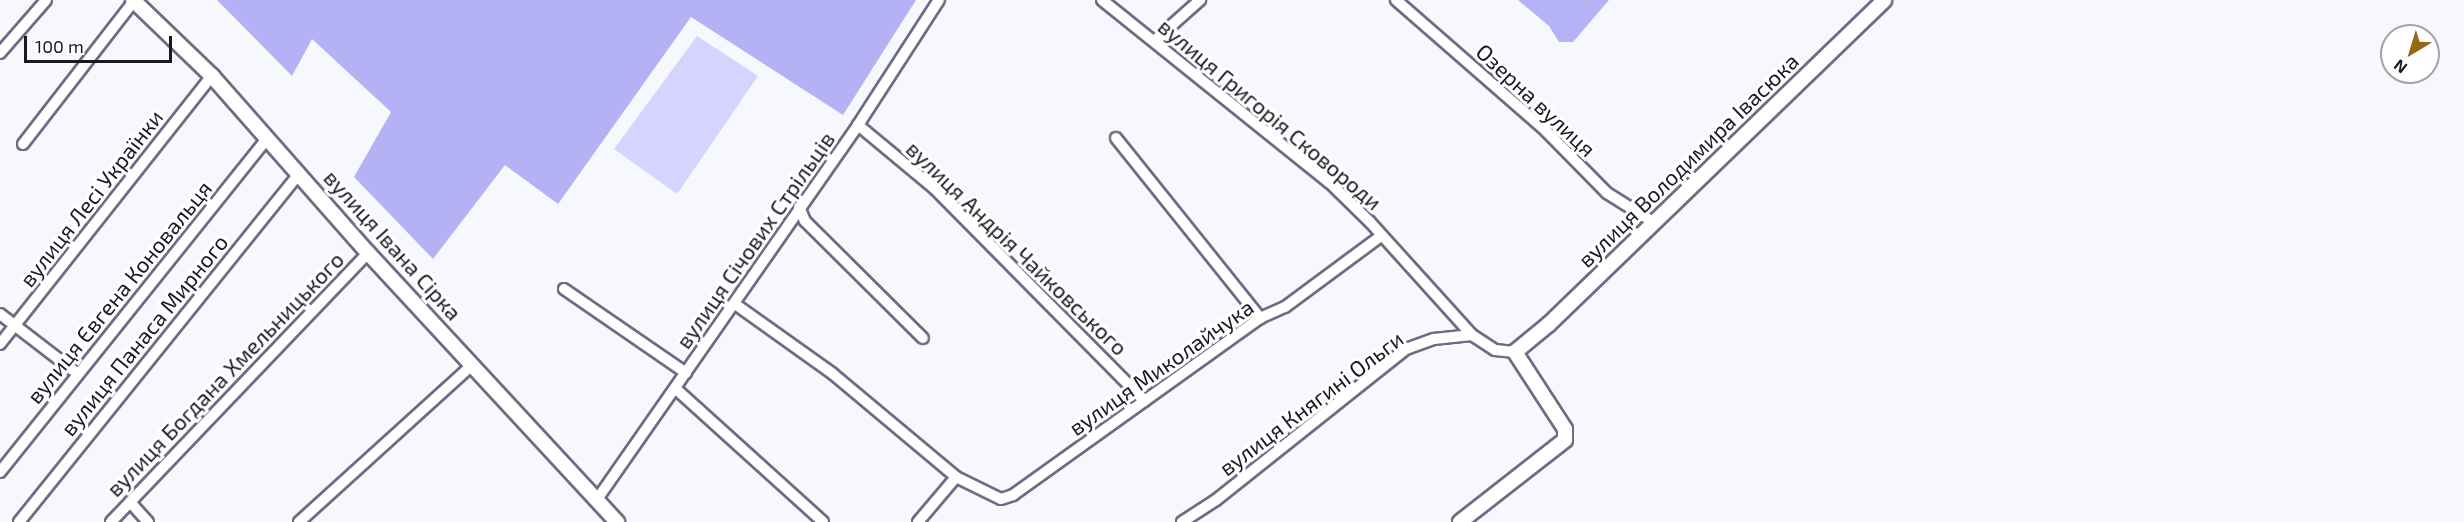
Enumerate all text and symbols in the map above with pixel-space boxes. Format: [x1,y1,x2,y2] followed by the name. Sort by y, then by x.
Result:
[1153,13,1387,215] street label: вулиця Григорія Сковороди
[27,24,176,62] scale bar
[2380,24,2440,84] north arrow
[35,35,84,57] text: 100 m
[1471,38,1601,162] street label: Озерна вулиця
[1572,48,1804,272] street label: вулиця Володимира Івасюка
[2389,56,2410,78] text: N
[14,104,168,292] street label: вулиця Лесі Українки
[670,127,840,353] street label: вулиця Січових Стрільців
[901,135,1133,361] street label: вулиця Андрія Чайковського
[319,164,467,326] street label: вулиця Івана Сірка
[21,175,217,409] street label: вулиця Євгена Коновальця
[55,229,233,441] street label: вулиця Панаса Мирного
[101,246,349,502] street label: вулиця Богдана Хмельницького
[1064,293,1258,441] street label: вулиця Миколайчука
[1214,325,1408,481] street label: вулиця Княгині Ольги

